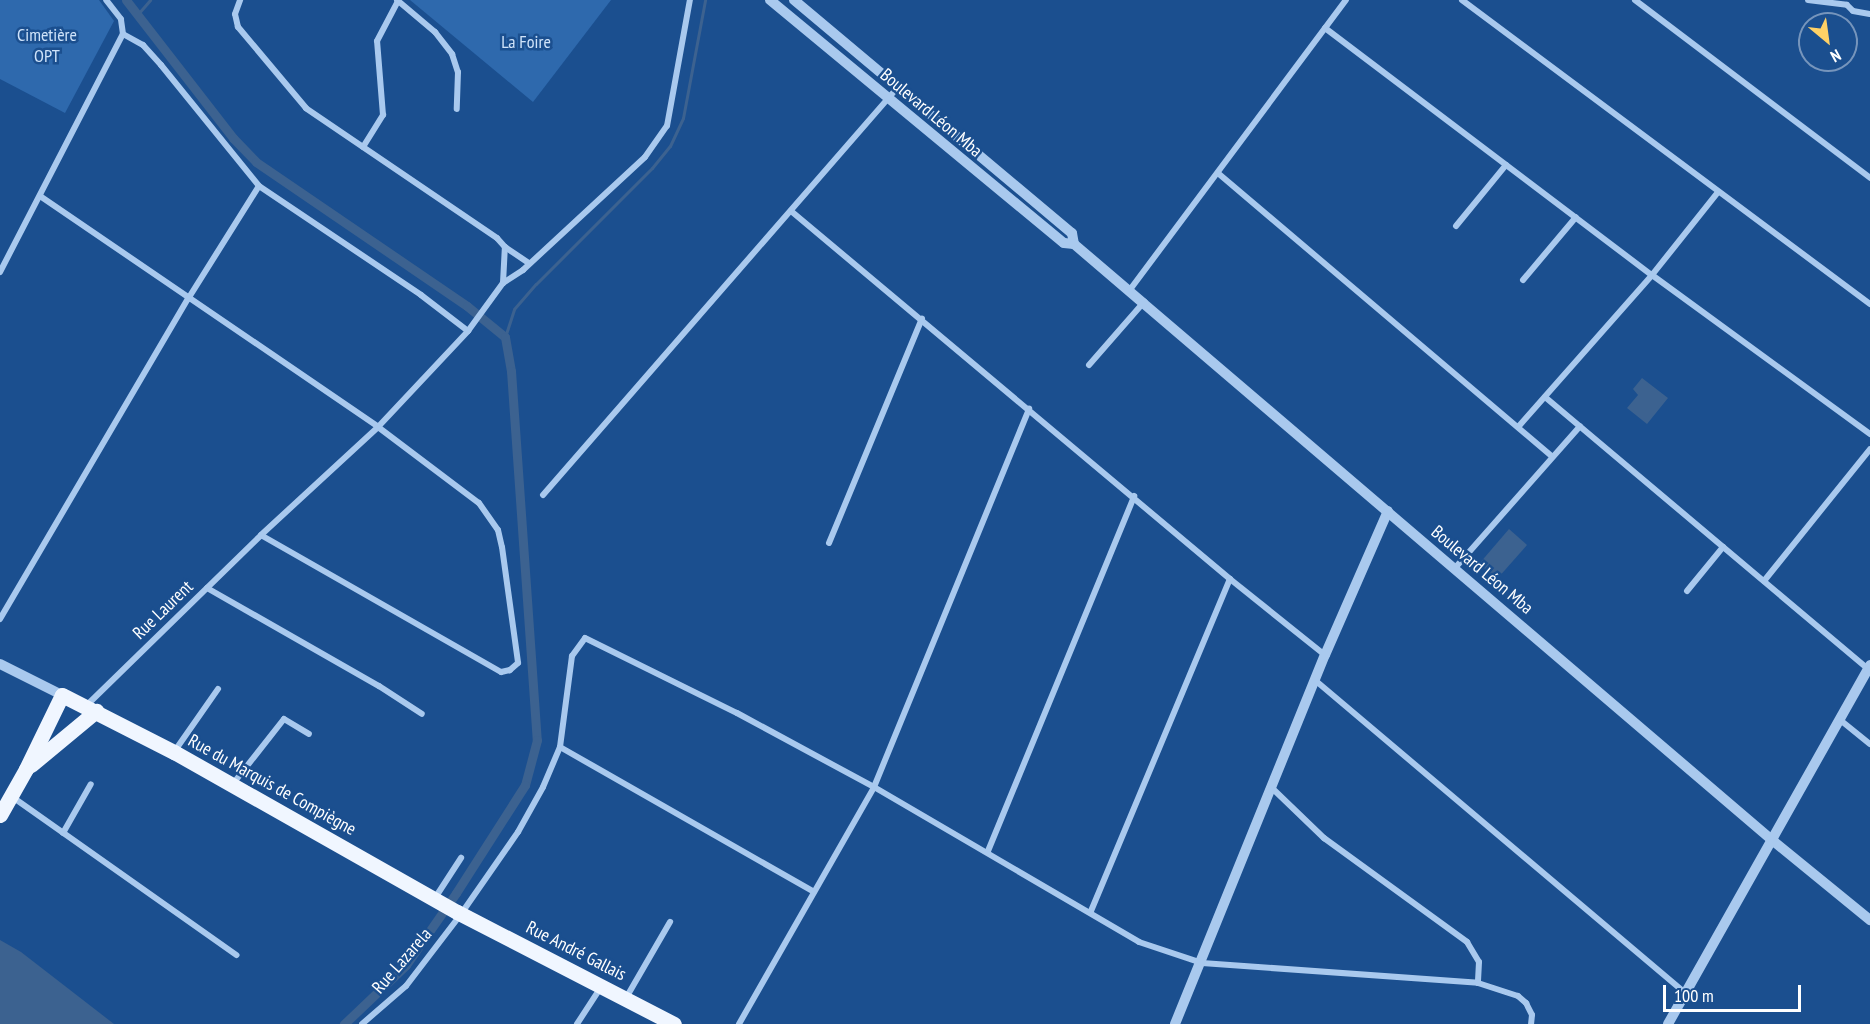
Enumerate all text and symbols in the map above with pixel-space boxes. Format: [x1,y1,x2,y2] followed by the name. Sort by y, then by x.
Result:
[1798,12,1858,72] north arrow
[17,25,77,68] park label: Cimetière OPT
[501,31,551,53] park label: La Foire
[1827,45,1844,67] text: N
[876,64,986,162] street label: Boulevard Léon Mba
[1427,521,1537,619] street label: Boulevard Léon Mba
[128,576,198,644] street label: Rue Laurent
[184,730,360,840] street label: Rue du Marquis de Compiègne
[522,916,630,986] street label: Rue André Gallais
[368,924,436,998] street label: Rue Lazarela
[1666,973,1804,1011] scale bar
[1674,984,1714,1007] text: 100 m

